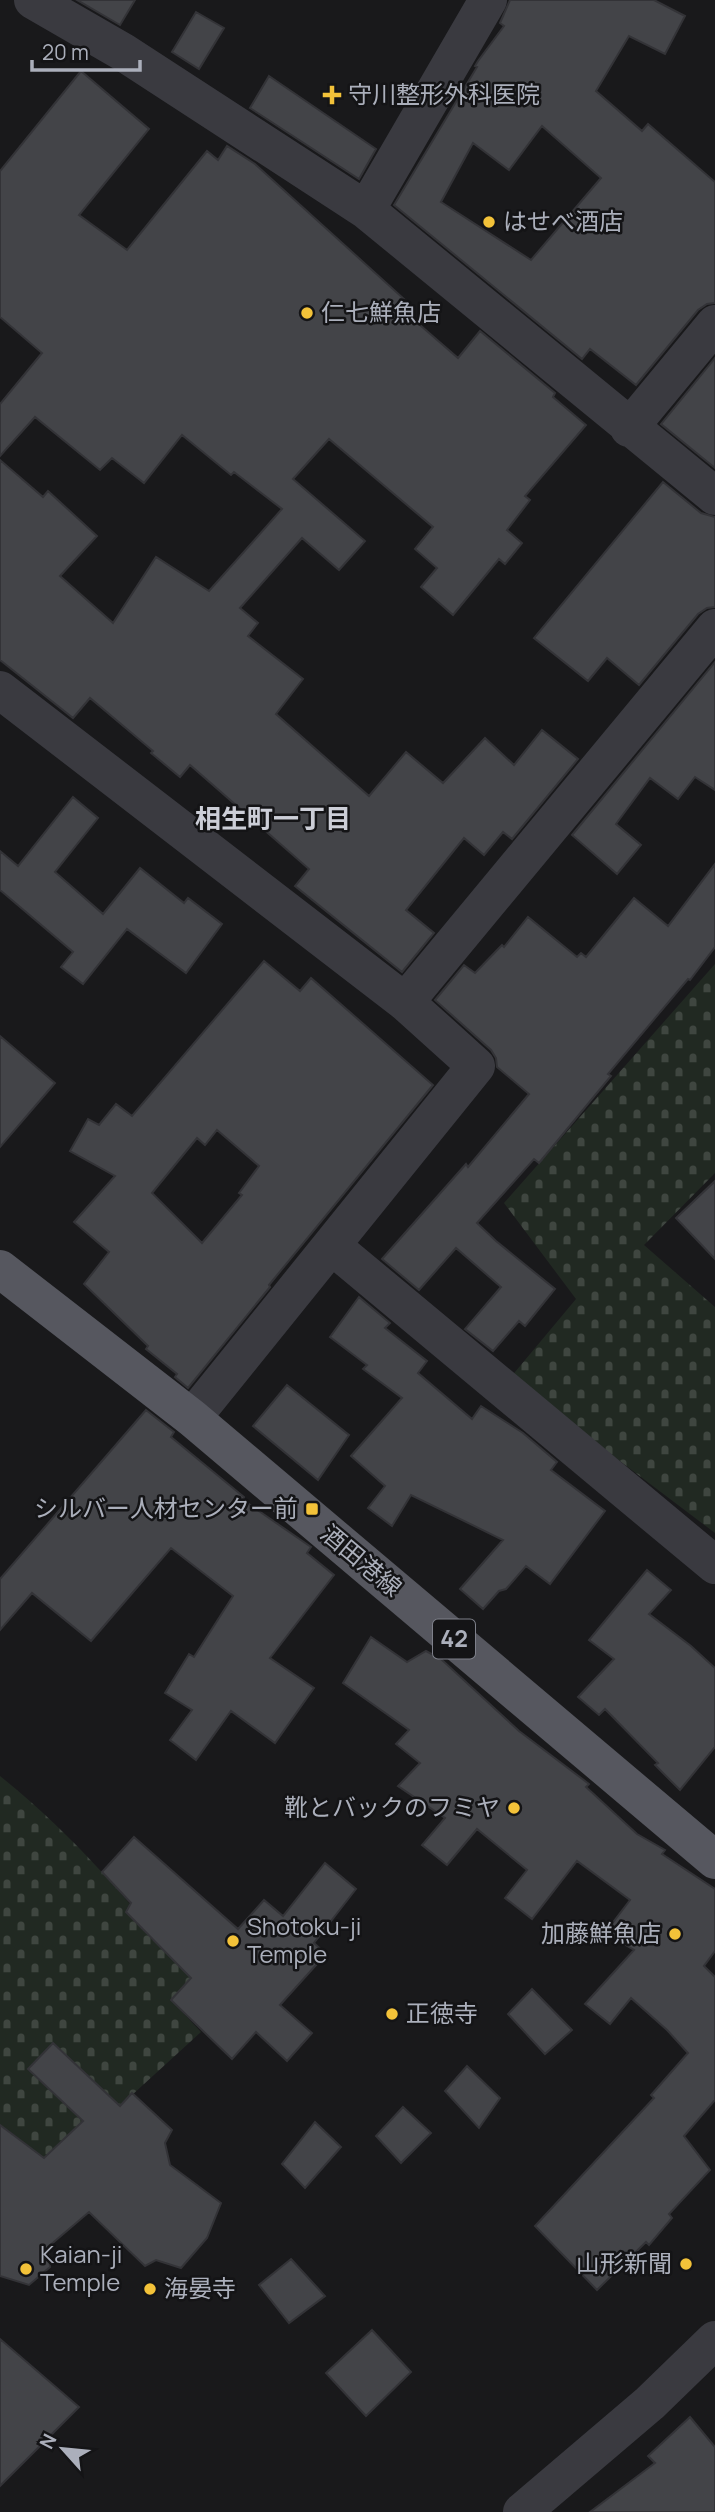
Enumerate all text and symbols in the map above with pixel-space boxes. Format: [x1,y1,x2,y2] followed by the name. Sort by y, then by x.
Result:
[32,28,140,72] scale bar
[42,38,89,66] text: 20 m
[348,77,540,110] place label: 守川整形外科医院
[322,85,342,105] marker: 守川整形外科医院
[503,204,623,237] place label: はせべ酒店
[481,214,497,230] marker: はせべ酒店
[321,295,441,328] place label: 仁七鮮魚店
[299,305,315,321] marker: 仁七鮮魚店
[195,800,351,836] district label: 相生町一丁目
[34,1491,298,1524] place label: シルバー人材センター前
[304,1501,320,1517] marker: シルバー人材センター前
[315,1516,409,1603] street label: 酒田港線
[433,1620,475,1658] road number: 42
[284,1790,500,1823] place label: 靴とバックのフミヤ
[506,1800,522,1816] marker: 靴とバックのフミヤ
[247,1909,361,1970] place label: Shotoku-ji Temple
[541,1916,661,1949] place label: 加藤鮮魚店
[667,1926,683,1942] marker: 加藤鮮魚店
[225,1933,241,1949] marker: Shotoku-ji Temple
[406,1996,478,2029] place label: 正徳寺
[384,2006,400,2022] marker: 正徳寺
[40,2237,122,2298] place label: Kaian-ji Temple
[576,2246,672,2279] place label: 山形新聞
[678,2256,694,2272] marker: 山形新聞
[18,2261,34,2277] marker: Kaian-ji Temple
[164,2271,236,2304] place label: 海晏寺
[142,2281,158,2297] marker: 海晏寺
[28,2414,98,2484] north arrow
[33,2429,63,2453] text: N

